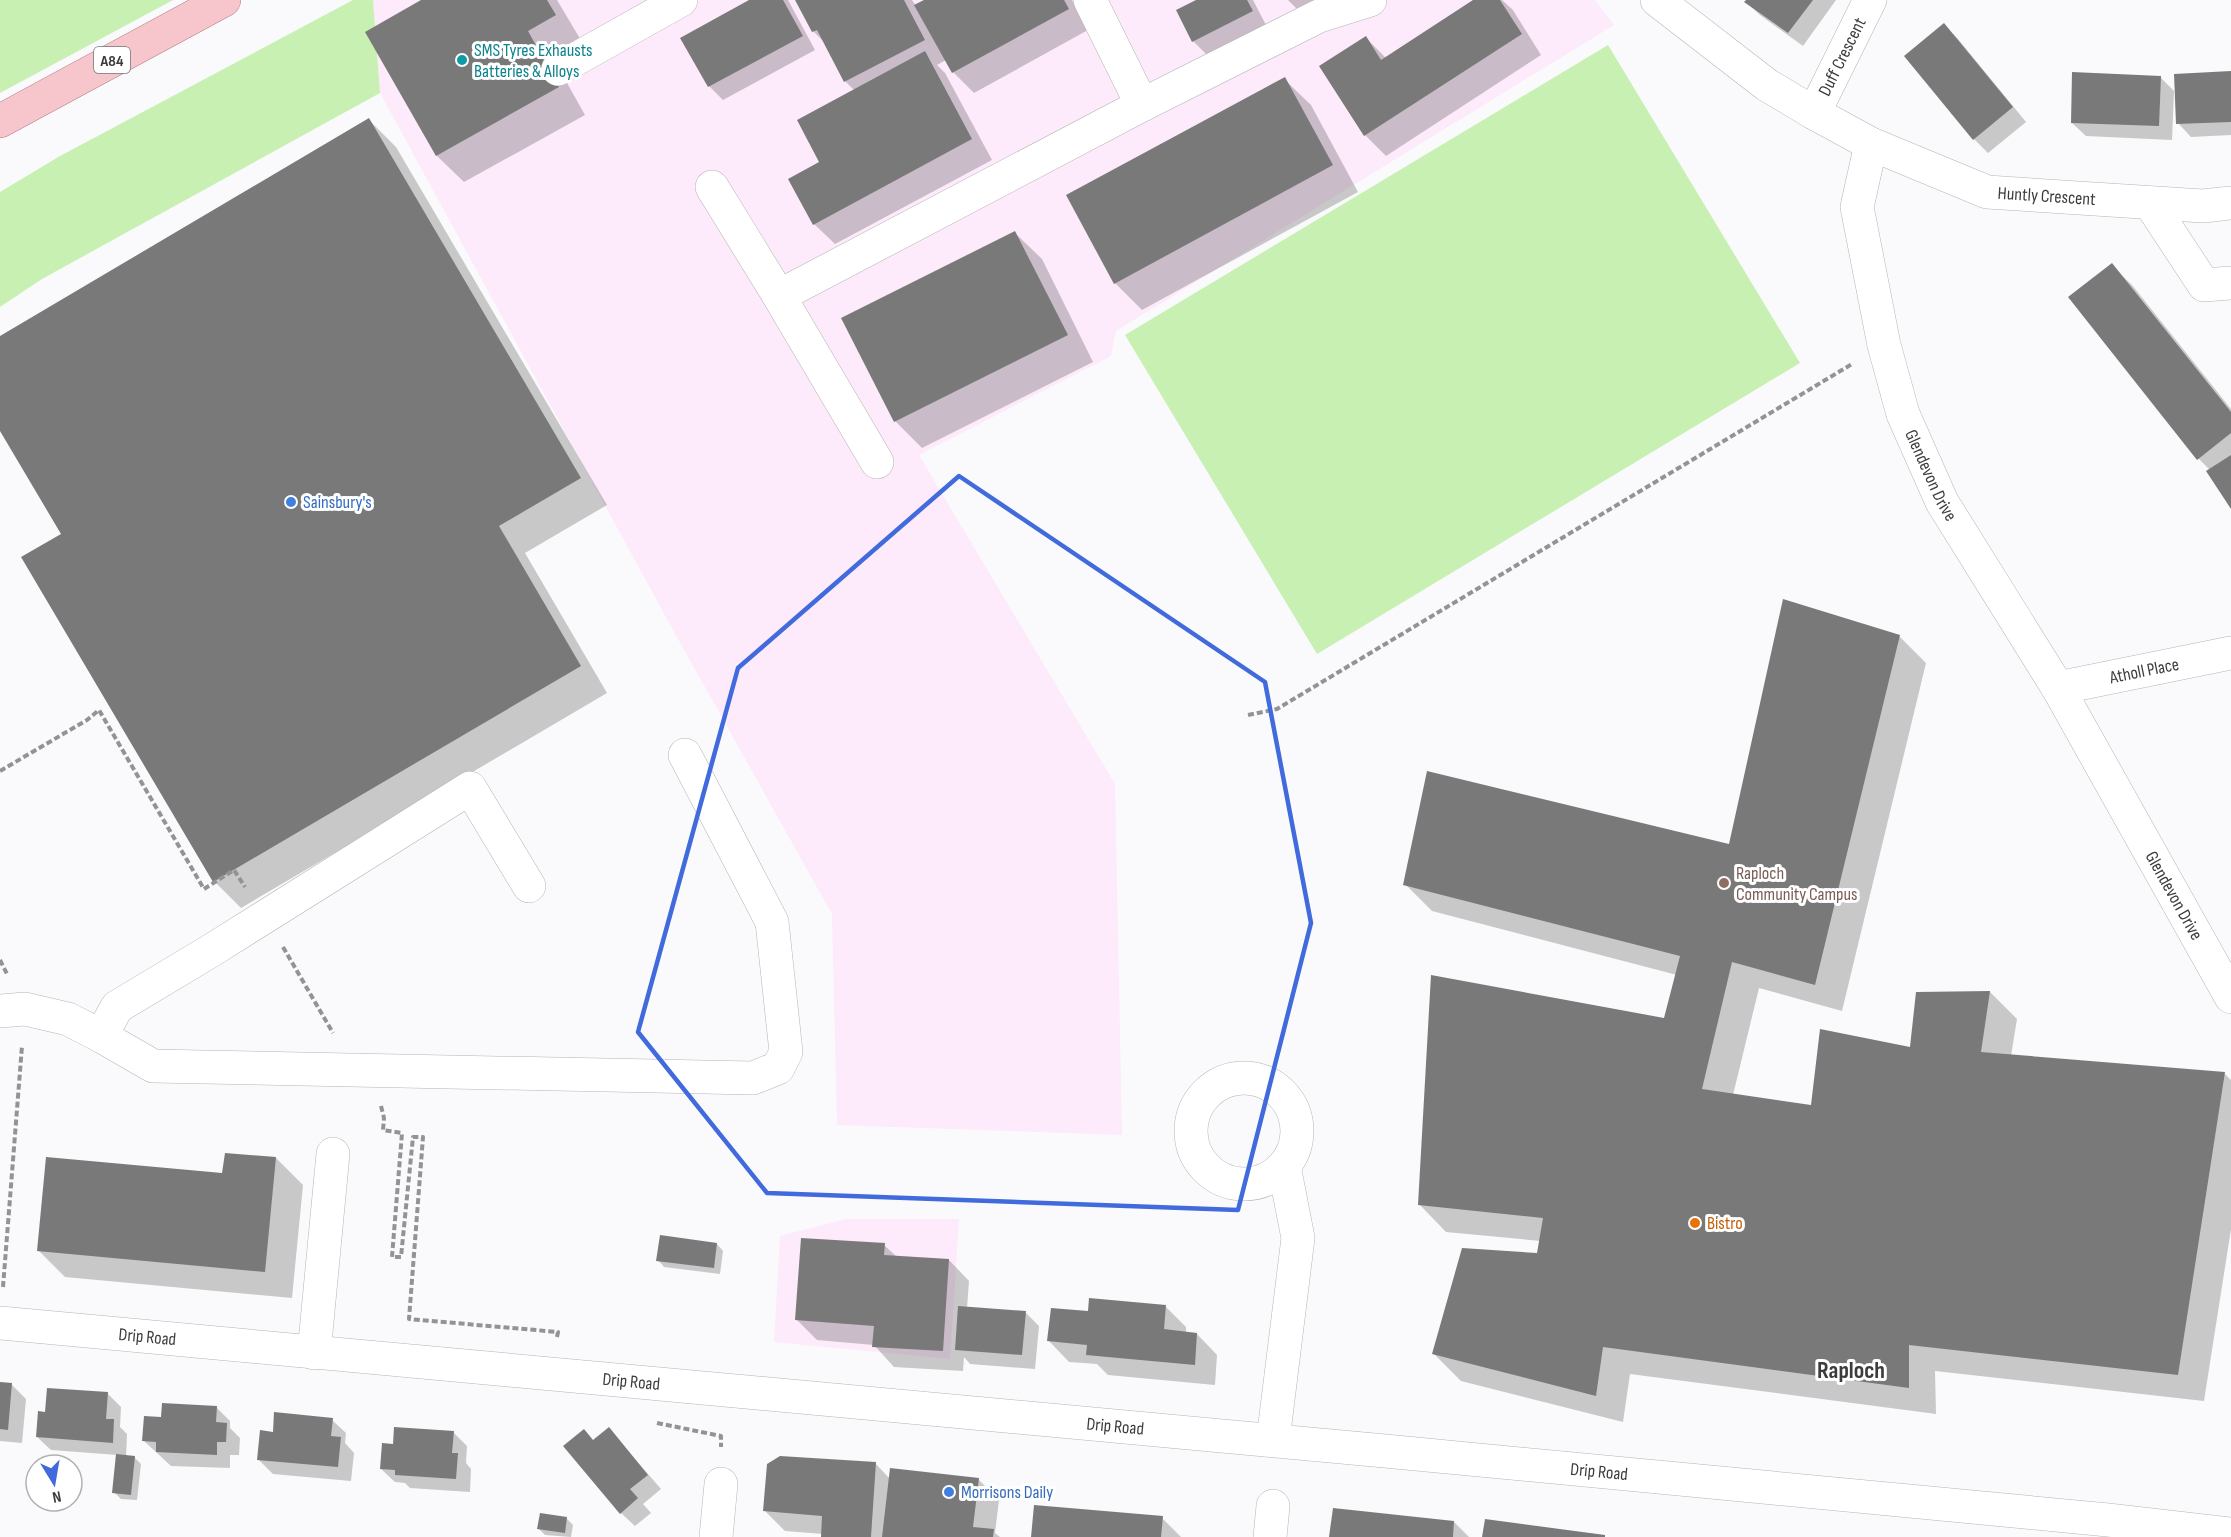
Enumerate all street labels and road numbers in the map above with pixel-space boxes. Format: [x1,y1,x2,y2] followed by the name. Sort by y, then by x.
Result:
[1814,14,1871,99] street label: Duff Crescent
[94,47,130,73] road number: A84
[1997,183,2097,210] street label: Huntly Crescent
[1900,426,1961,525] street label: Glendevon Drive
[2107,654,2181,689] street label: Atholl Place
[2141,848,2207,944] street label: Glendevon Drive
[118,1324,177,1350] street label: Drip Road
[602,1369,661,1395] street label: Drip Road
[1085,1413,1145,1440] street label: Drip Road
[1569,1459,1629,1485] street label: Drip Road

